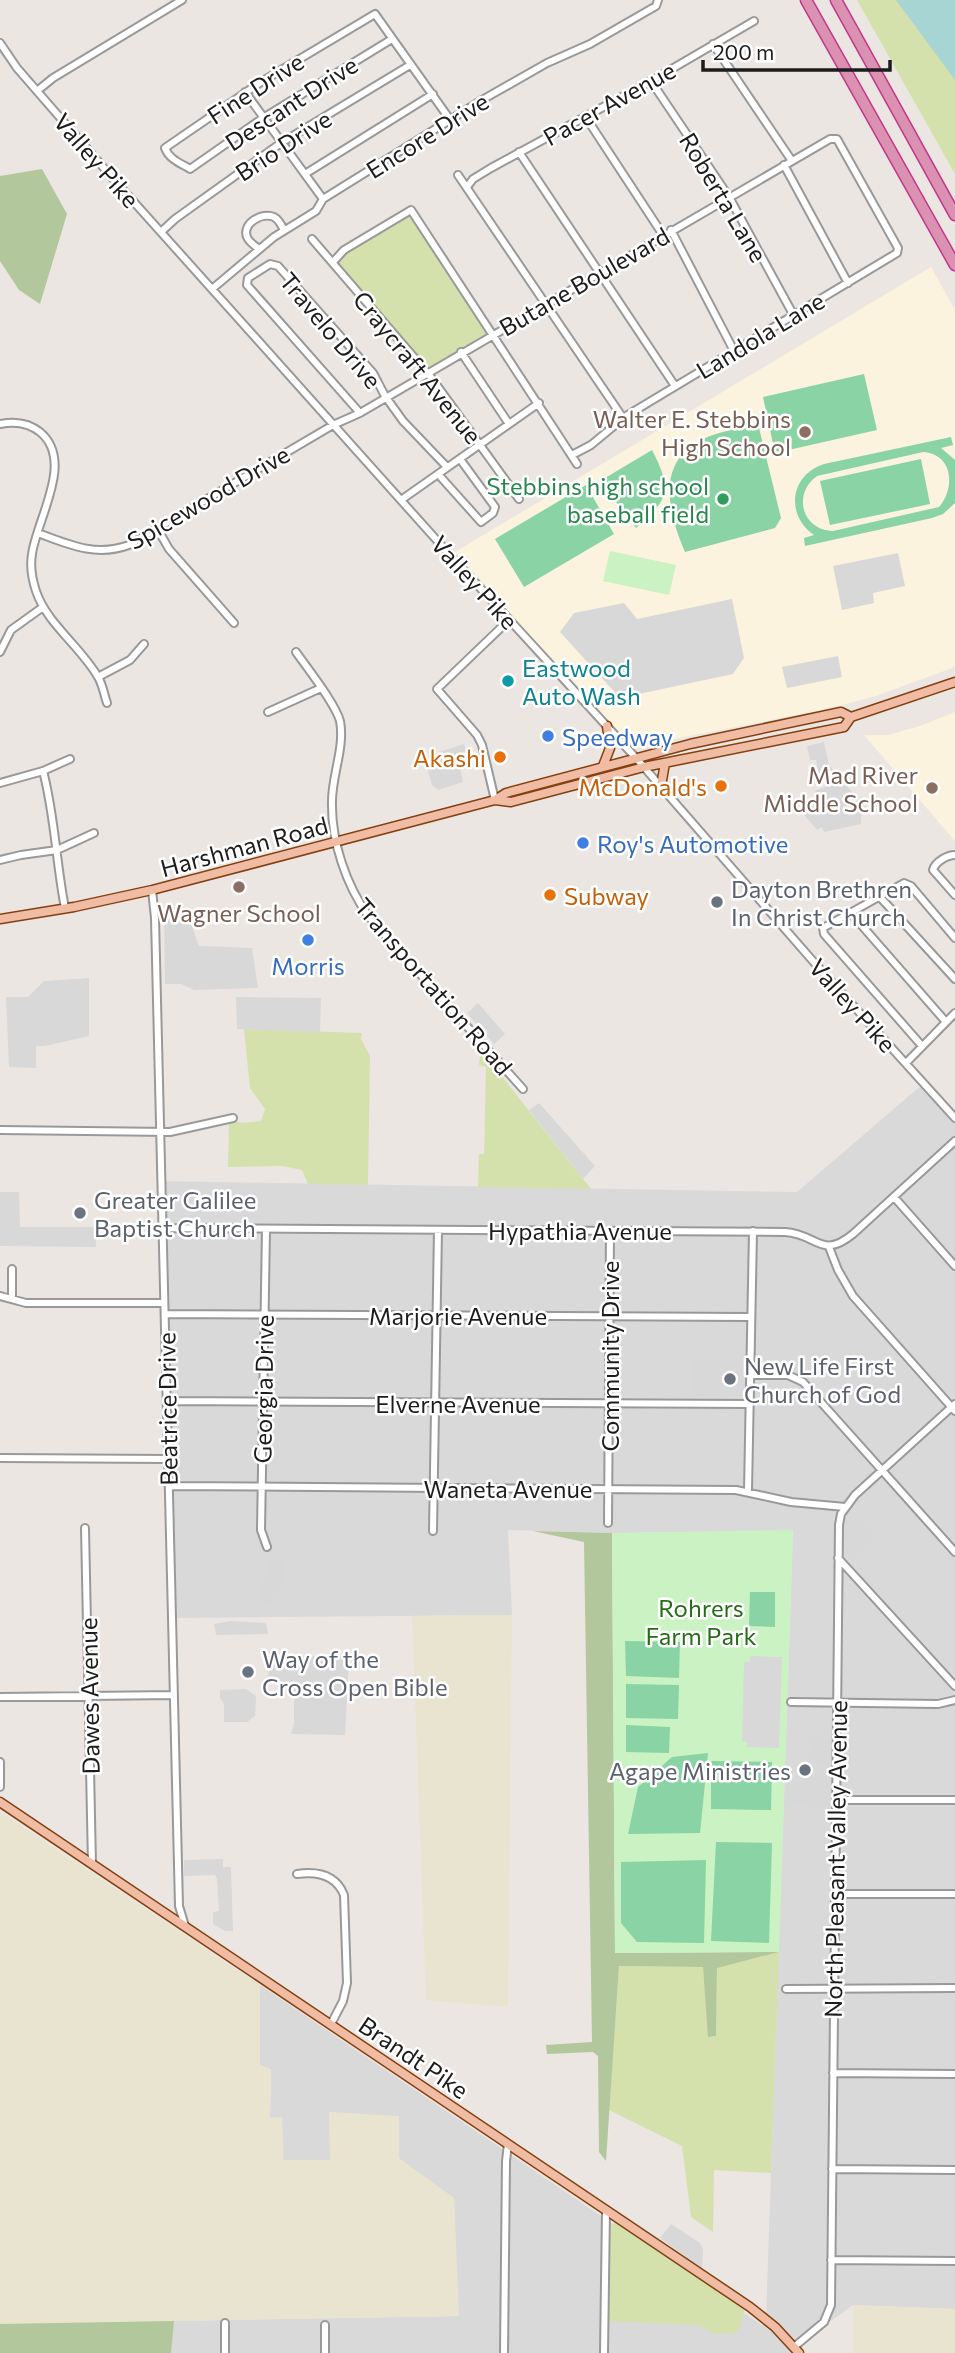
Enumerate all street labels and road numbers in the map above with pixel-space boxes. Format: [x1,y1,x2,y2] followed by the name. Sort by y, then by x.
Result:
[201,46,309,130] street label: Fine Drive
[219,49,363,157] street label: Descant Drive
[538,55,680,151] street label: Pacer Avenue
[361,86,493,184] street label: Encore Drive
[230,103,336,187] street label: Brio Drive
[48,107,146,213] street label: Valley Pike
[674,127,774,267] street label: Roberta Lane
[494,221,674,341] street label: Butane Boulevard
[274,266,388,394] street label: Travelo Drive
[348,285,488,449] street label: Craycraft Avenue
[691,285,829,385] street label: Landola Lane
[122,439,294,555] street label: Spicewood Drive
[426,529,524,635] street label: Valley Pike
[157,810,331,882] street label: Harshman Road
[349,891,519,1081] street label: Transportation Road
[804,952,902,1058] street label: Valley Pike
[488,1216,672,1245] street label: Hypathia Avenue
[595,1261,624,1451] street label: Community Drive
[369,1301,547,1330] street label: Marjorie Avenue
[247,1315,279,1463] street label: Georgia Drive
[151,1332,183,1486] street label: Beatrice Drive
[375,1389,541,1418] street label: Elverne Avenue
[424,1474,593,1503] street label: Waneta Avenue
[73,1617,105,1775] street label: Dawes Avenue
[818,1700,852,2018] street label: North Pleasant Valley Avenue
[354,2010,474,2104] street label: Brandt Pike

